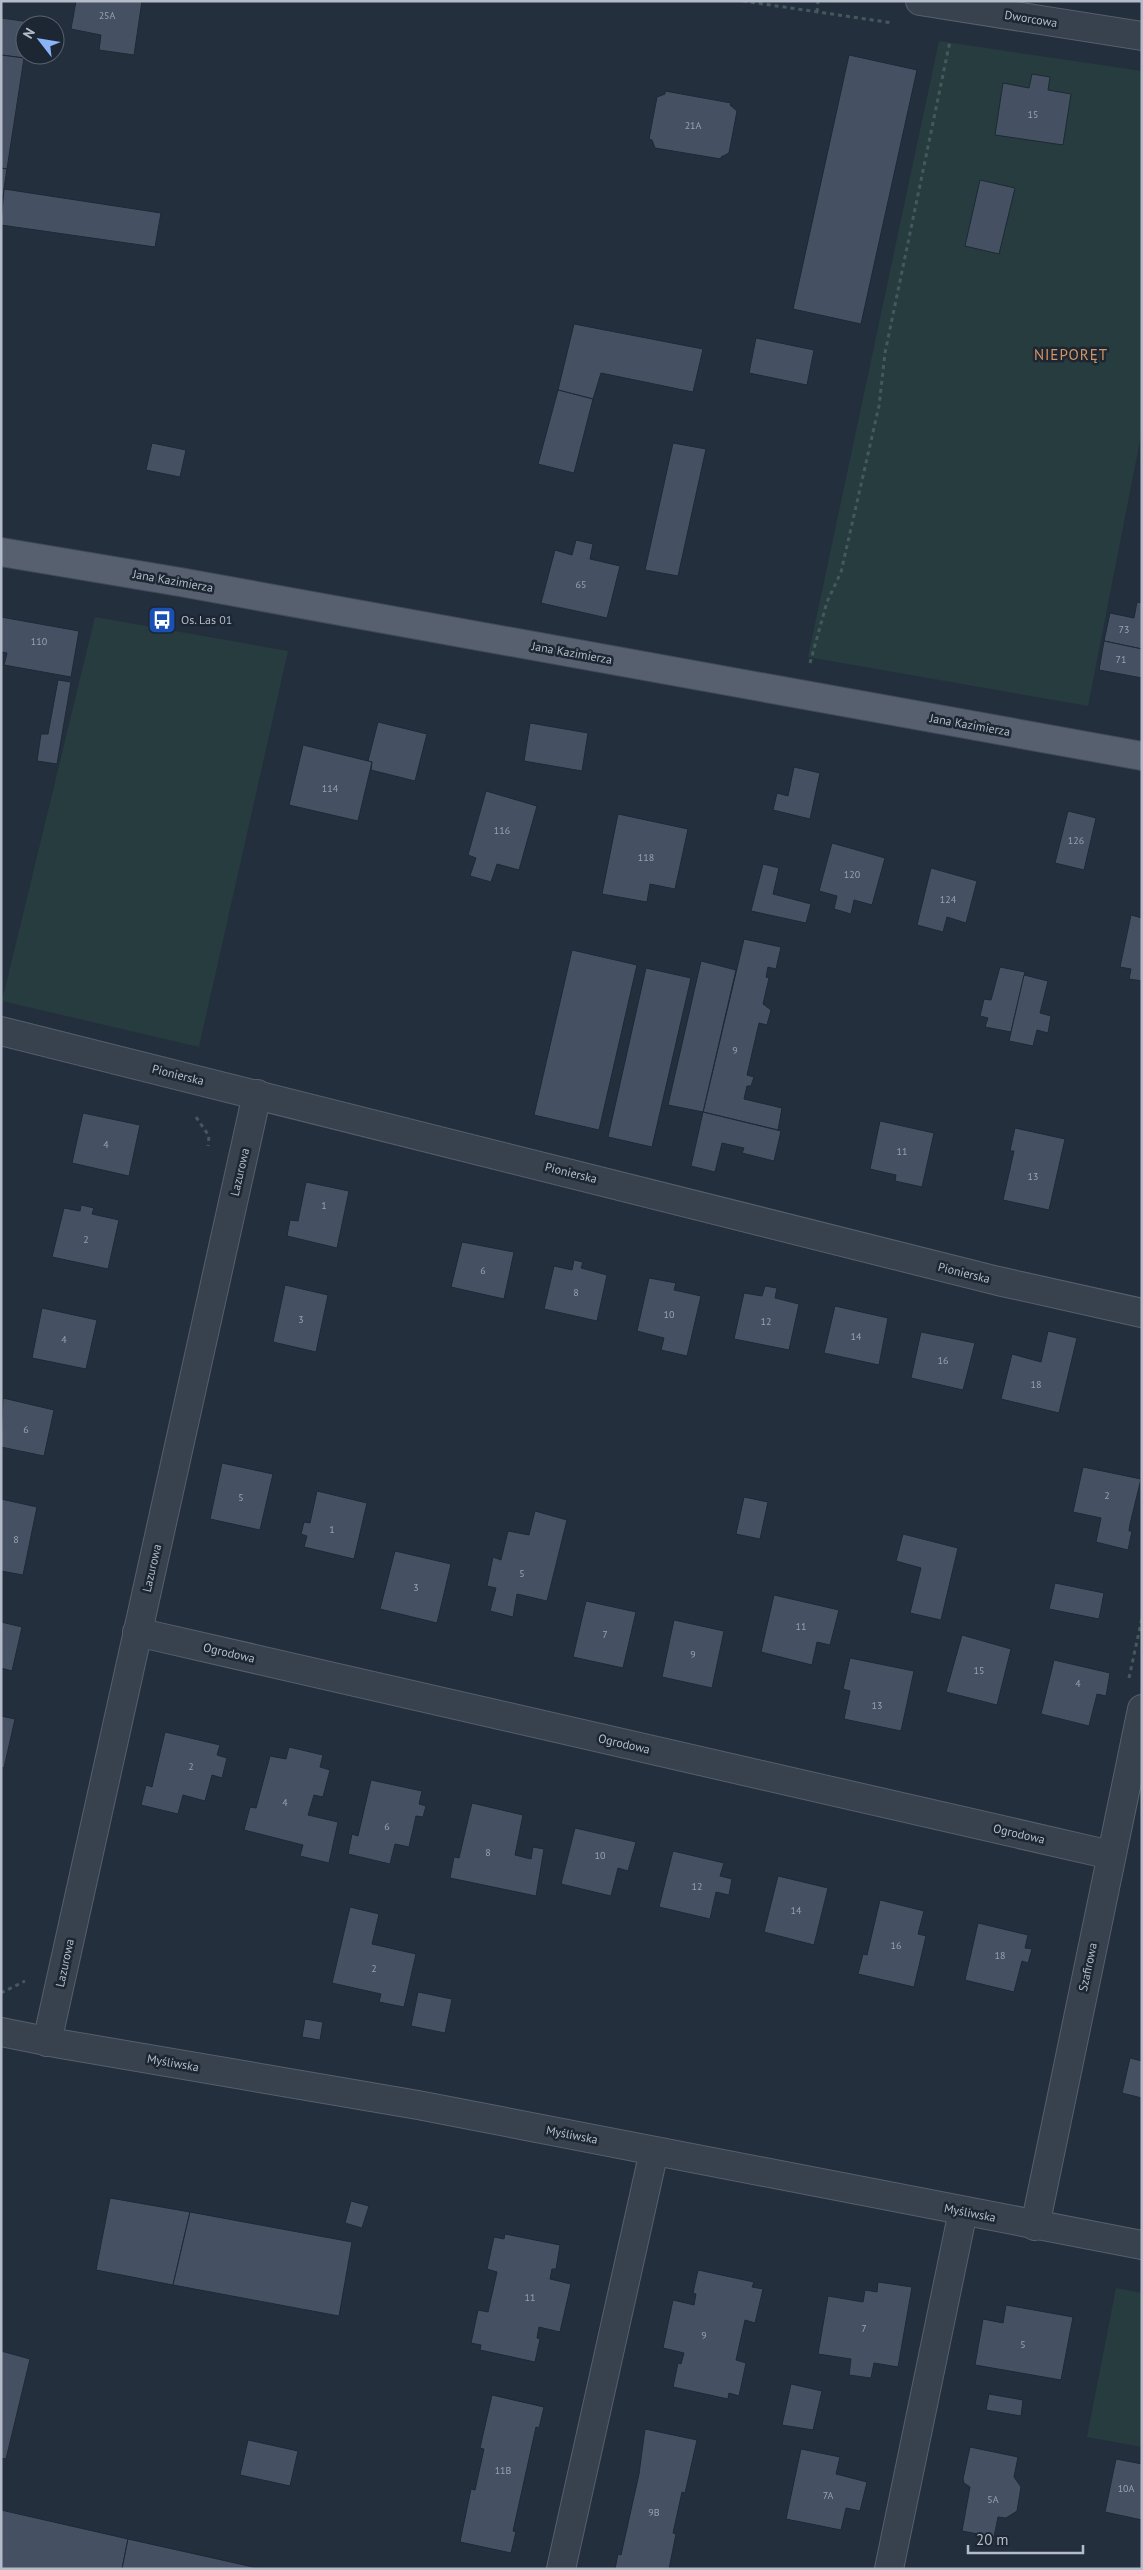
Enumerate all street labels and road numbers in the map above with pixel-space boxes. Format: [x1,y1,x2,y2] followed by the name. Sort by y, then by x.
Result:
[1004,7,1059,30] street label: Dworcowa
[131,566,214,595] street label: Jana Kazimierza
[530,638,613,667] street label: Jana Kazimierza
[928,710,1011,739] street label: Jana Kazimierza
[151,1061,206,1088] street label: Pionierska
[227,1146,252,1197] street label: Lazurowa
[544,1159,599,1186] street label: Pionierska
[937,1259,992,1286] street label: Pionierska
[139,1542,164,1593] street label: Lazurowa
[202,1639,257,1666] street label: Ogrodowa
[597,1730,652,1757] street label: Ogrodowa
[992,1820,1047,1847] street label: Ogrodowa
[52,1937,77,1988] street label: Lazurowa
[1075,1941,1100,1993] street label: Szafirowa
[146,2051,200,2074] street label: Myśliwska
[545,2122,599,2147] street label: Myśliwska
[943,2200,997,2225] street label: Myśliwska

